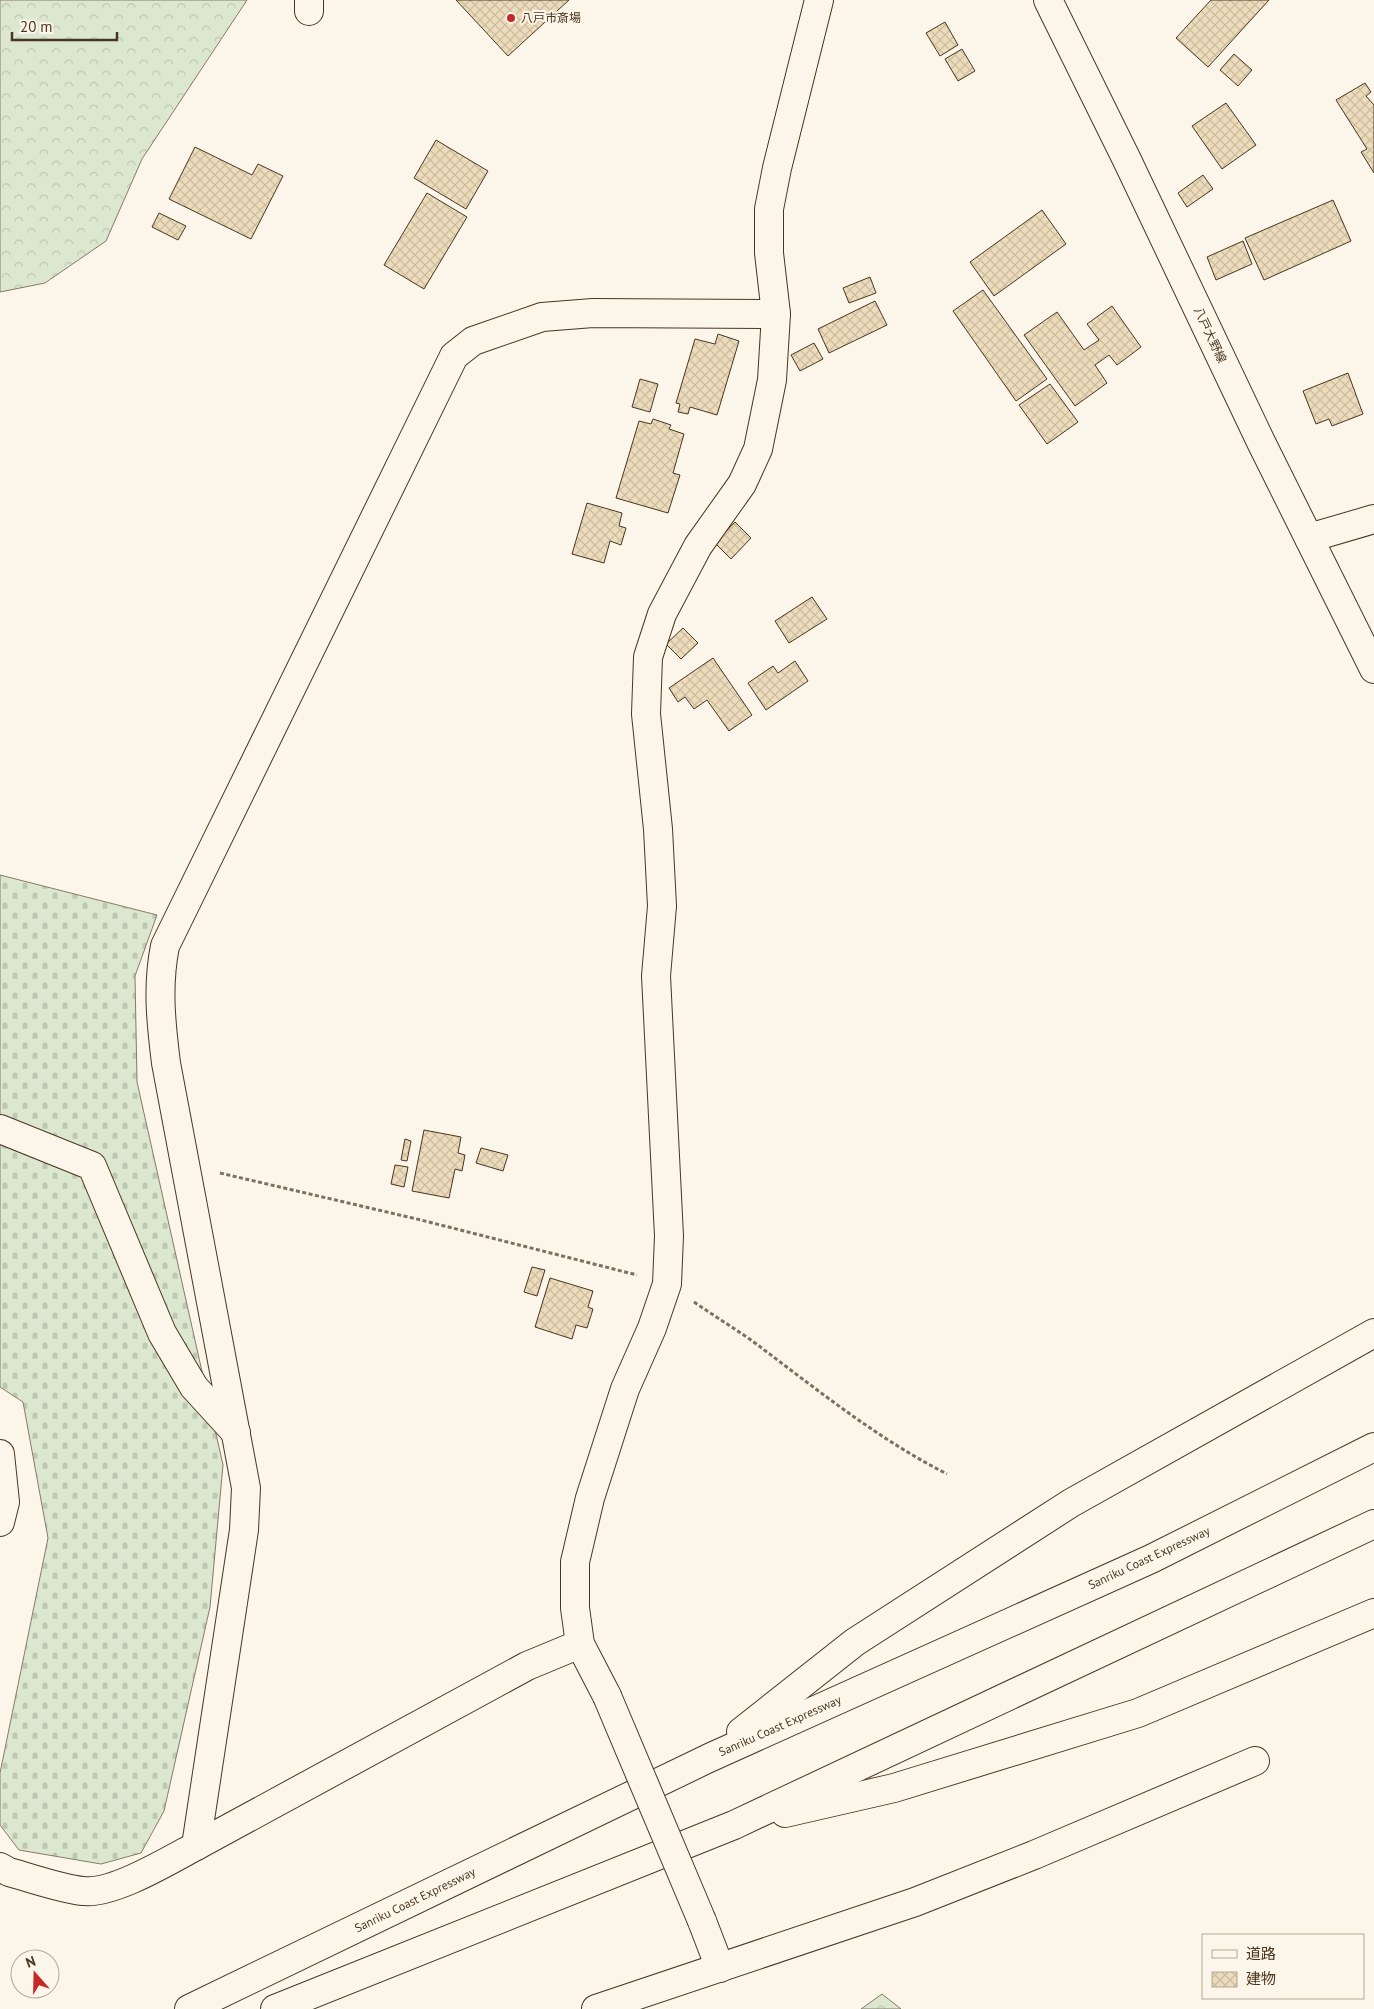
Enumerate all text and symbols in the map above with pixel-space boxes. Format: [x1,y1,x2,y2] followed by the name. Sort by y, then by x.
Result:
[12,10,118,42] scale bar
[521,10,581,25] place label: 八戸市斎場
[505,12,517,24] marker: 八戸市斎場
[20,17,53,36] text: 20 m
[1191,304,1230,365] street label: 八戸大野線
[1086,1523,1212,1592] street label: Sanriku Coast Expressway
[716,1692,844,1759] street label: Sanriku Coast Expressway
[352,1864,478,1935] street label: Sanriku Coast Expressway
[1202,1934,1364,1999] legend
[1246,1944,1276,1963] text: 道路
[10,1949,60,1999] north arrow
[23,1952,38,1972] text: N
[1246,1969,1276,1988] text: 建物

